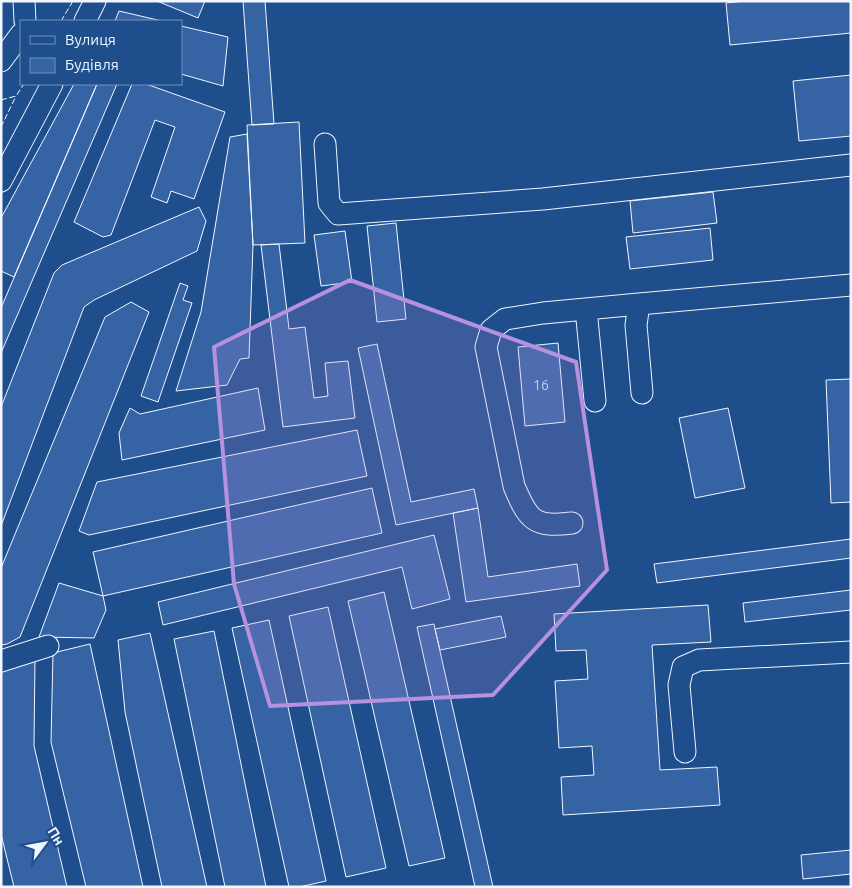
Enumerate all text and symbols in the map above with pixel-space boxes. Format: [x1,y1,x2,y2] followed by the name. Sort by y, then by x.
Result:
[20,20,182,85] legend
[65,31,116,48] text: Вулиця
[65,56,119,73] text: Будівля
[533,377,549,393] house number: 16
[20,818,70,868] north arrow
[44,824,68,848] text: Пн

